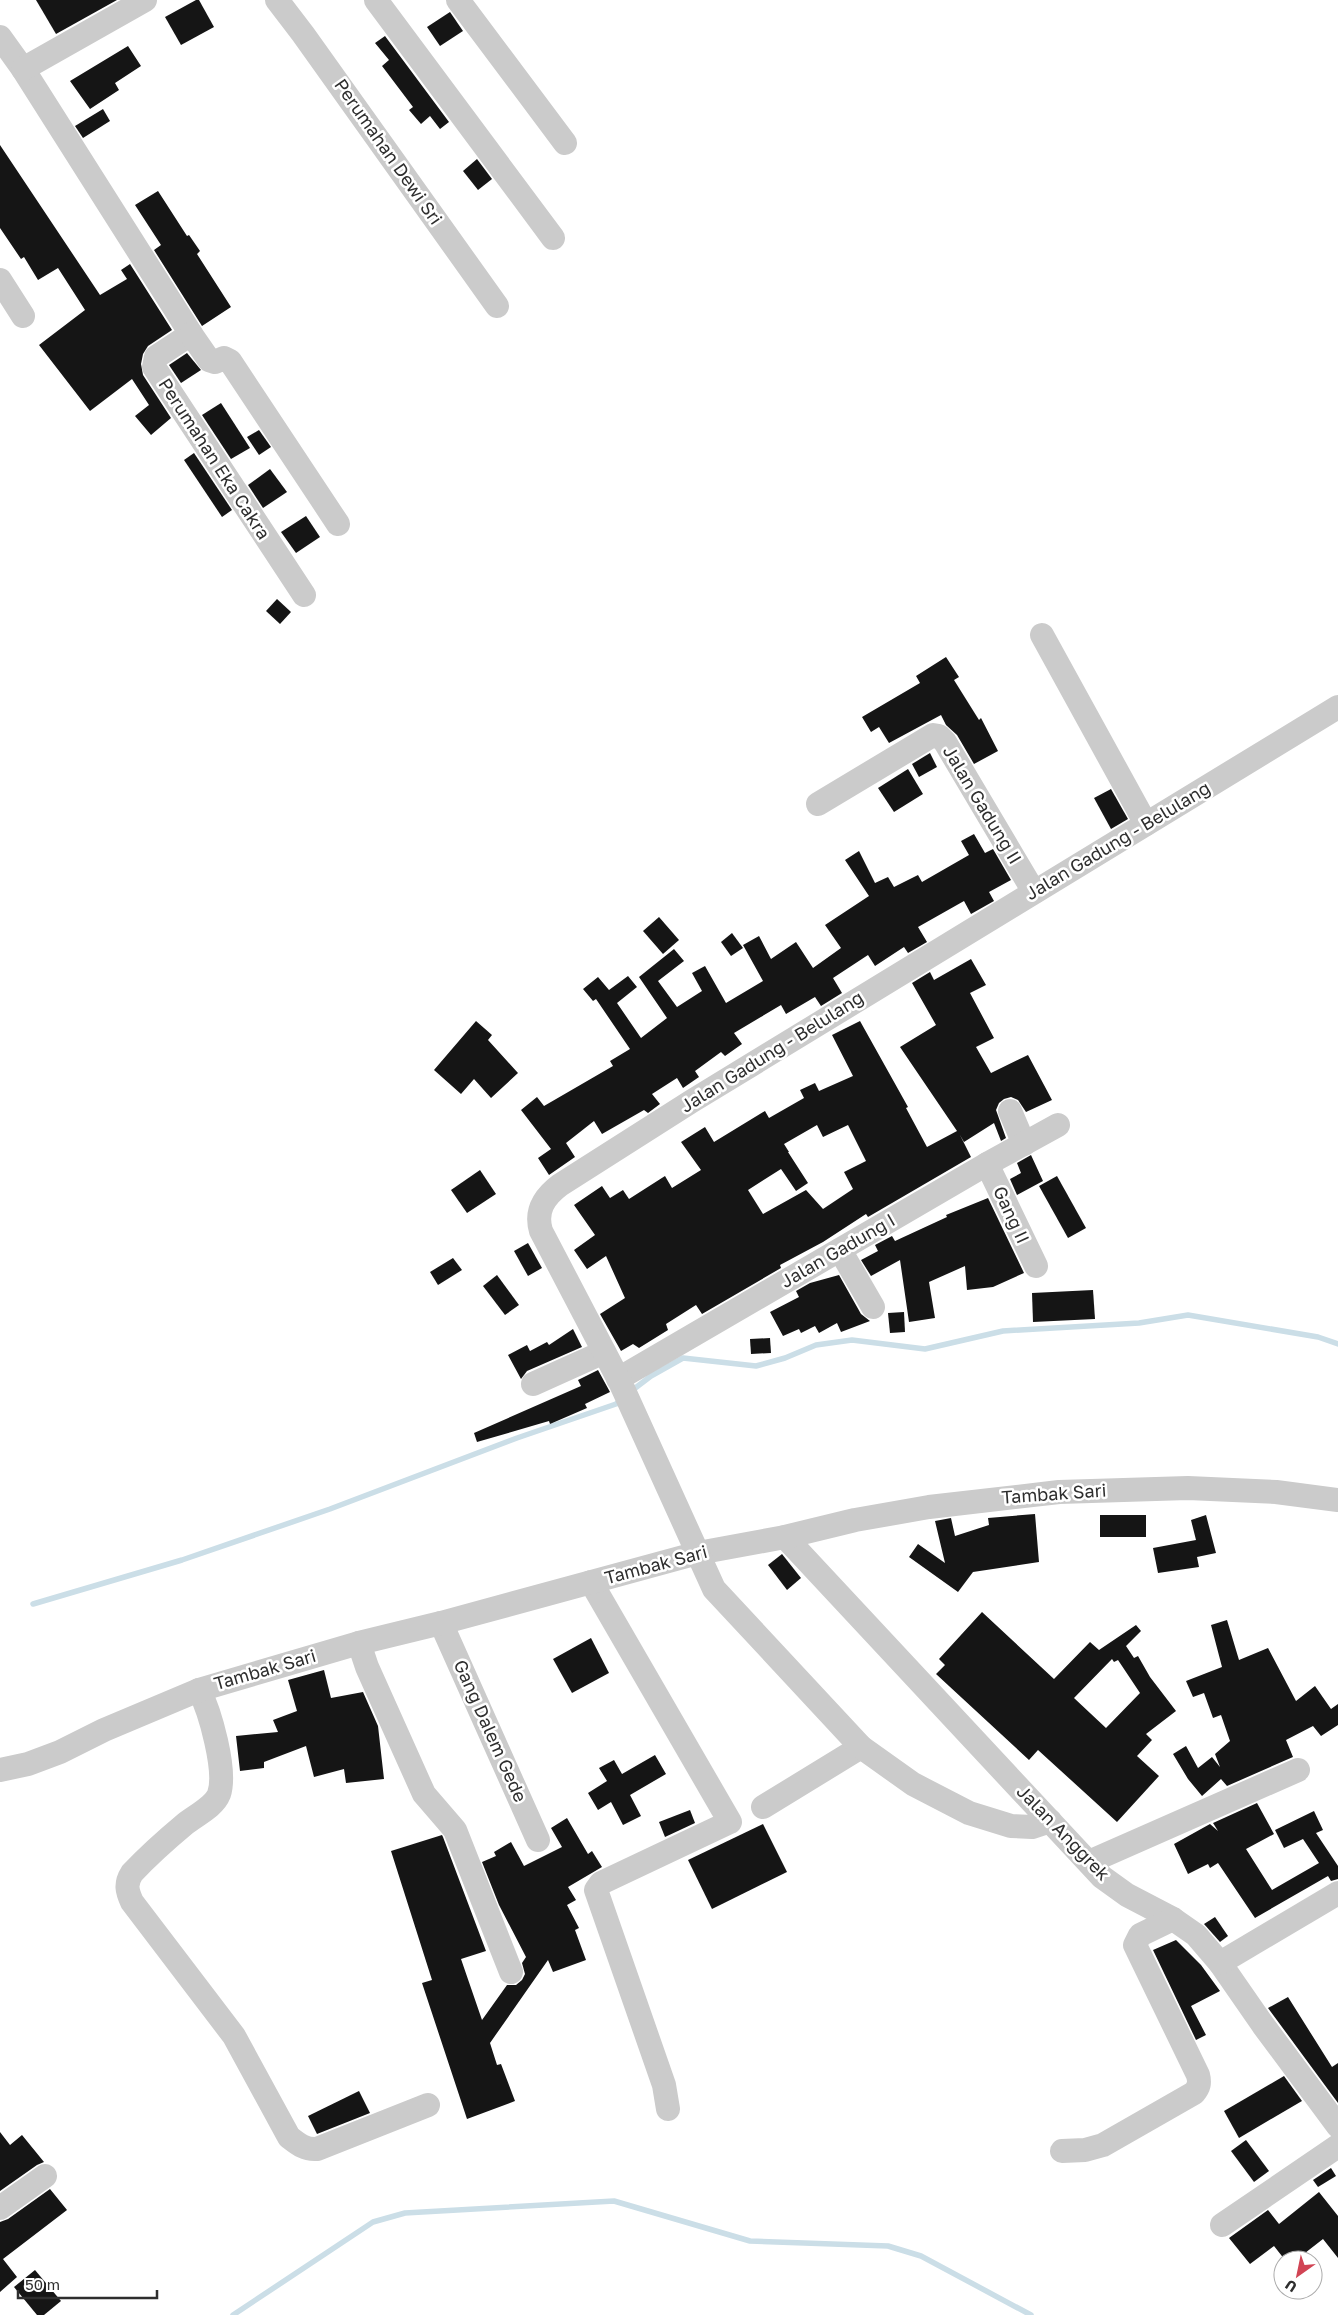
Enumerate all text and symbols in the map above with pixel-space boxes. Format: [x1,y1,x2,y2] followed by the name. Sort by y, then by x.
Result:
[330,74,447,229] street label: Perumahan Dewi Sri
[154,374,275,543] street label: Perumahan Eka Cakra
[939,741,1027,868] street label: Jalan Gadung II
[1021,776,1214,904] street label: Jalan Gadung - Belulang
[676,986,867,1117] street label: Jalan Gadung - Belulang
[989,1182,1035,1247] street label: Gang II
[776,1208,899,1292] street label: Jalan Gadung I
[1001,1478,1107,1508] street label: Tambak Sari
[602,1540,709,1588] street label: Tambak Sari
[211,1644,318,1694] street label: Tambak Sari
[450,1656,532,1805] street label: Gang Dalem Gede
[1013,1780,1115,1885] street label: Jalan Anggrek
[1273,2250,1323,2300] north arrow
[18,2268,156,2300] scale bar
[25,2275,60,2293] text: 50 m
[1282,2276,1300,2296] text: U

